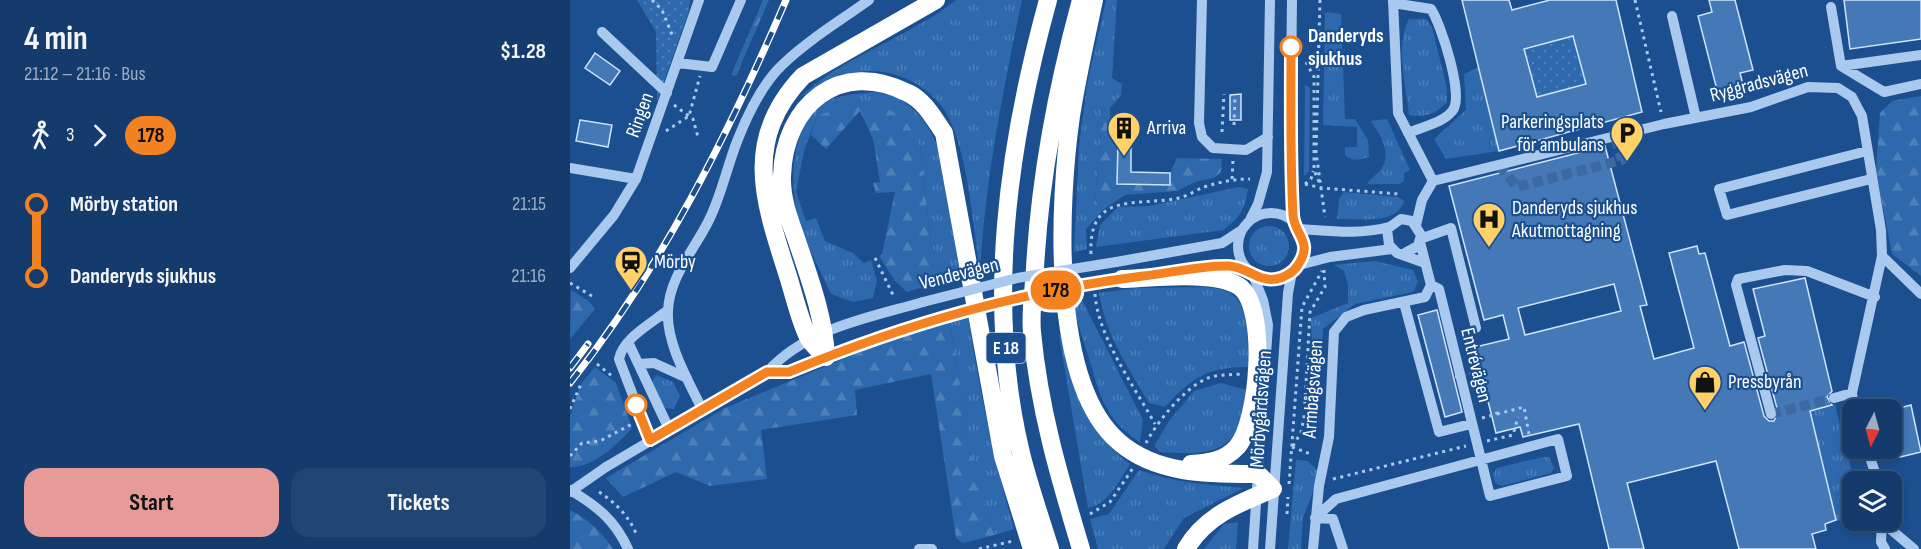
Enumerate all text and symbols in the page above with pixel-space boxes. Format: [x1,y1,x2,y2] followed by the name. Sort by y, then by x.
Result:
[24,19,88,59] text: 4 min
[1308,24,1384,71] place label: Danderyds sjukhus
[1280,36,1302,58] marker: Danderyds sjukhus
[500,38,546,65] text: $1.28
[1707,58,1811,108] street label: Ryggradsvägen
[24,62,146,86] text: 21:12 – 21:16 · Bus
[621,89,659,141] street label: Ringen
[1106,110,1142,157] building icon: Arriva
[1501,110,1604,157] place label: Parkeringsplats för ambulans
[1609,115,1645,162] parking icon: Parkeringsplats för ambulans
[1146,116,1186,140] place label: Arriva
[24,119,57,152] icon: walk
[83,119,116,152] icon: forward
[66,123,74,147] text: 3
[137,123,164,148] text: 178
[70,191,178,218] text: Mörby station
[512,192,546,216] text: 21:15
[1511,196,1637,243] place label: Danderyds sjukhus Akutmottagning
[1471,201,1507,248] hospital icon: Danderyds sjukhus Akutmottagning
[613,244,649,291] station icon: Mörby
[654,250,696,274] place label: Mörby
[917,253,1001,295] street label: Vendevägen
[70,263,216,290] text: Danderyds sjukhus
[511,264,546,288] text: 21:16
[1022,270,1090,310] line badge: 178
[1042,278,1070,303] text: 178
[1455,325,1497,405] street label: Entrévägen
[986,333,1026,363] road number: E 18
[1298,339,1328,440] street label: Armbågsvägen
[1245,350,1277,468] street label: Mörbygårdsvägen
[1687,364,1723,411] shop icon: Pressbyrån
[1728,370,1802,394] place label: Pressbyrån
[625,394,647,416] unlabelled marker
[1842,399,1902,459] north arrow
[1842,399,1902,531] map controls
[24,468,279,537] button: Start
[291,468,546,537] button: Tickets
[1842,471,1902,531] button: layers

